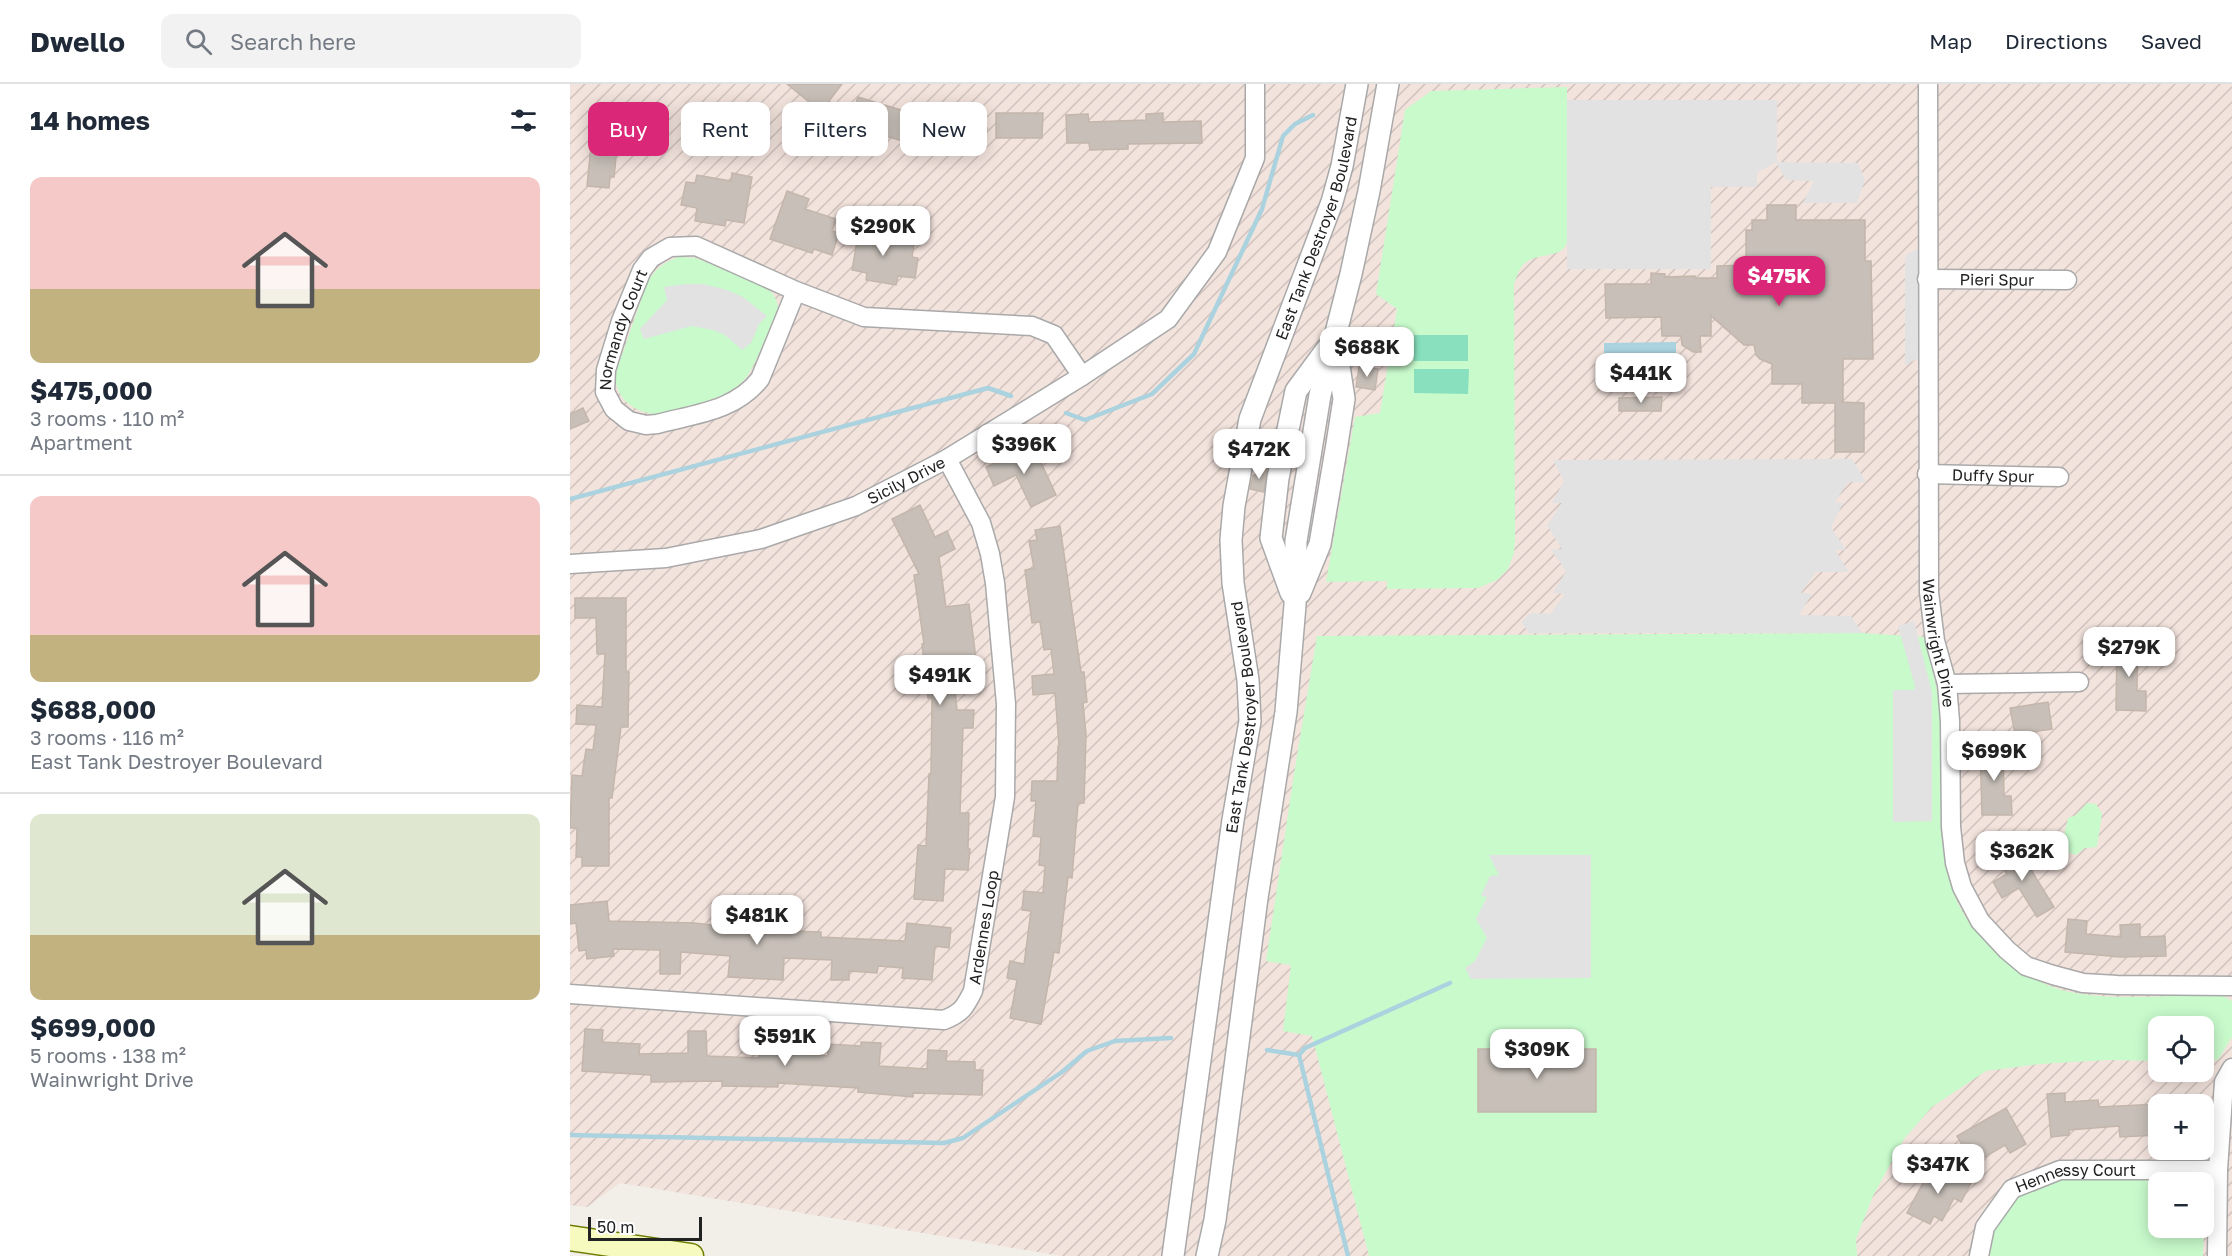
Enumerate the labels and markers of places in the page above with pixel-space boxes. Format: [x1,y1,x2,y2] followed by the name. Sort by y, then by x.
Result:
[841,206,925,257] pin: $290K
[1737,256,1821,307] pin: $475K
[1325,327,1409,378] pin: $688K
[1599,353,1683,404] pin: $441K
[982,424,1066,475] pin: $396K
[1217,429,1301,480] pin: $472K
[2087,627,2171,678] pin: $279K
[898,655,982,706] pin: $491K
[1952,731,2036,782] pin: $699K
[1980,831,2064,882] pin: $362K
[715,895,799,946] pin: $481K
[743,1016,827,1067] pin: $591K
[1495,1029,1579,1080] pin: $309K
[1896,1144,1980,1195] pin: $347K

